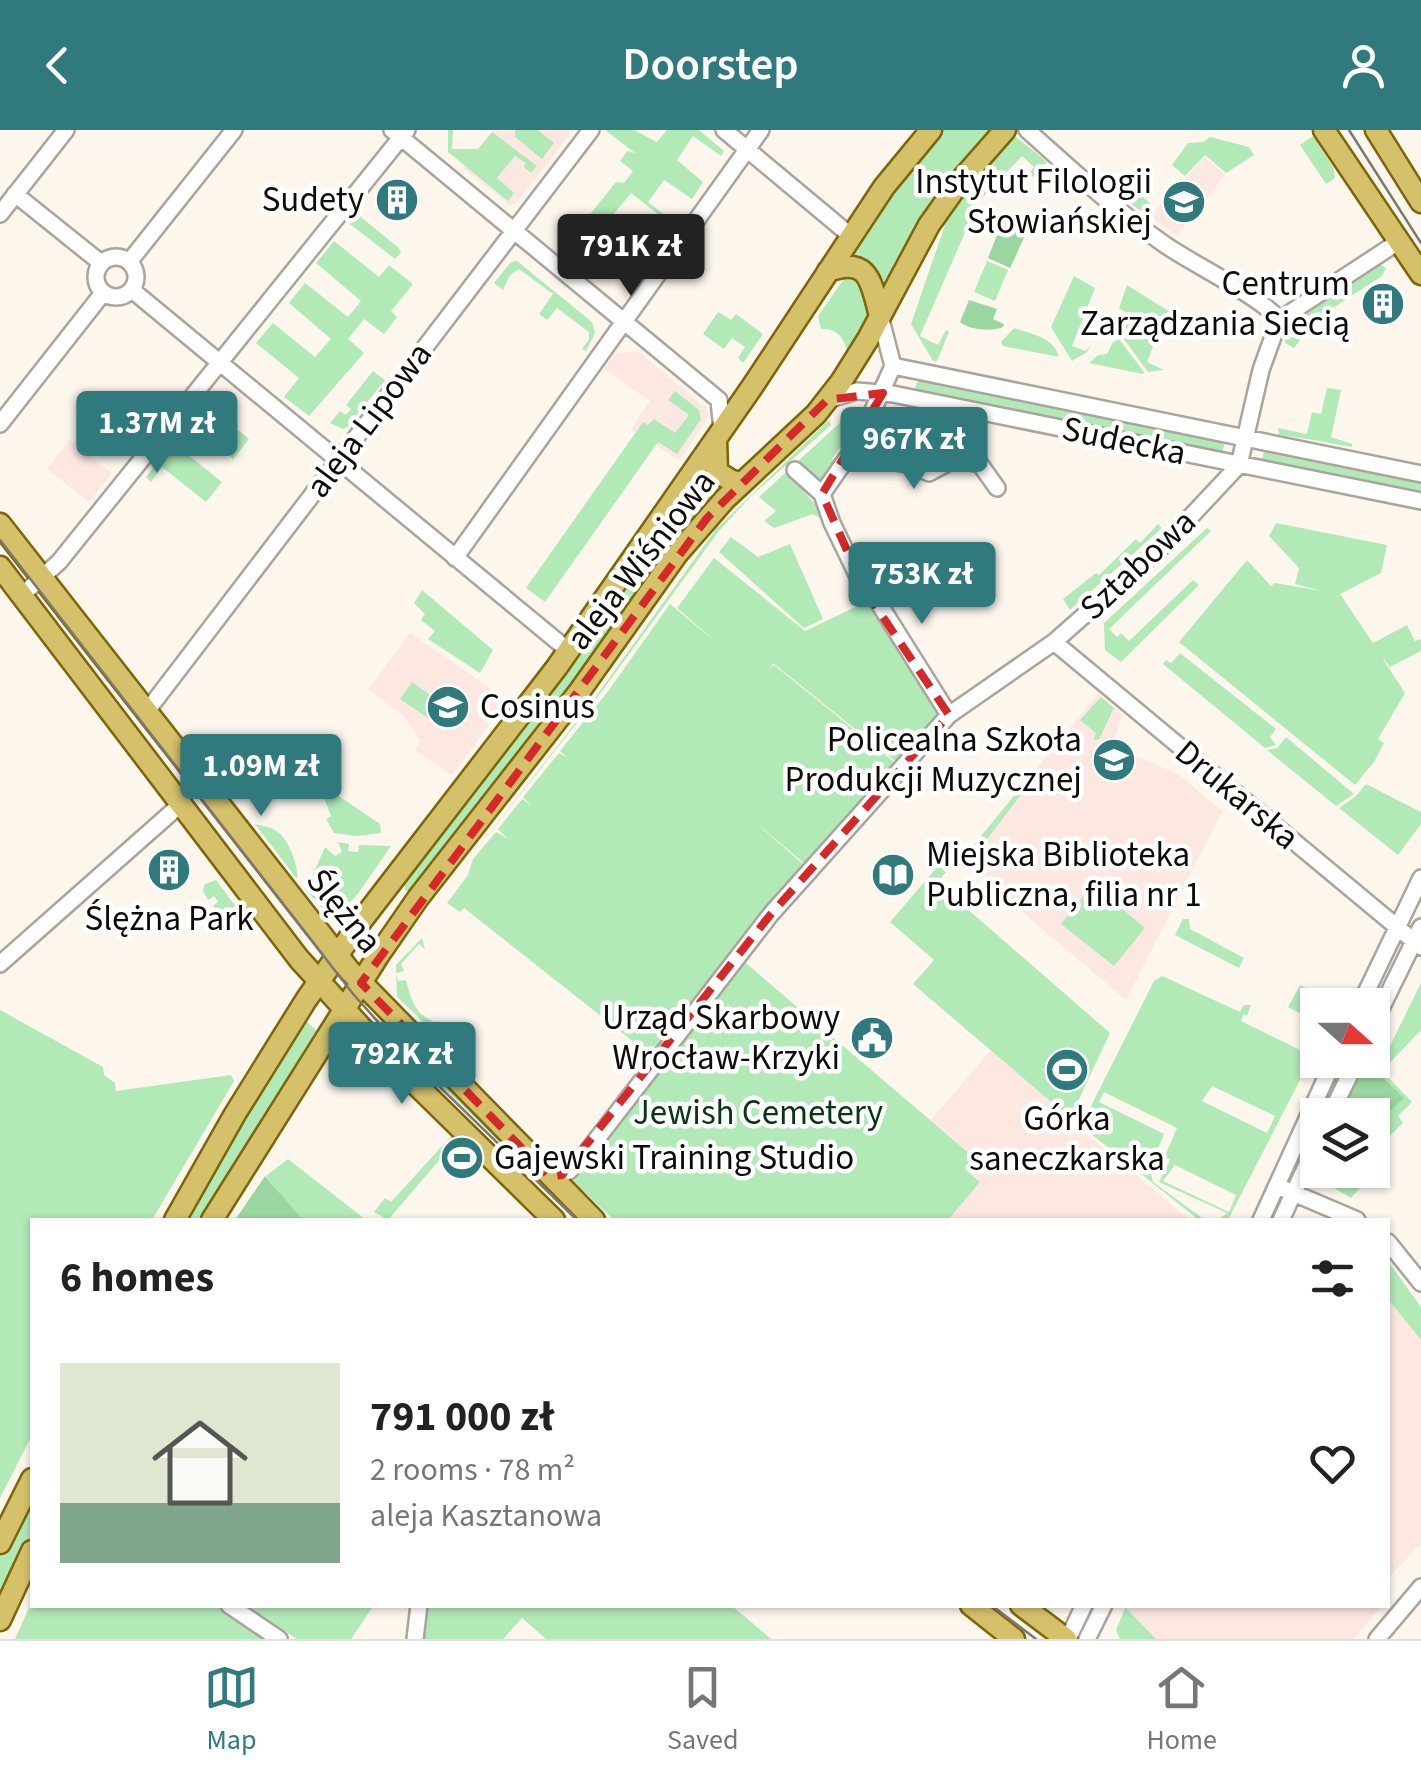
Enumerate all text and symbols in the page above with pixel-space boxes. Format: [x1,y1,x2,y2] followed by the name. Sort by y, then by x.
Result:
[622,33,799,97] text: Doorstep
[30,38,85,93] icon: back
[1336,38,1391,93] icon: person
[915,157,1152,247] place label: Instytut Filologii Słowiańskiej
[262,175,364,225] place label: Sudety
[374,177,420,223] building icon: Sudety
[1161,179,1207,225] school or university icon: Instytut Filologii Słowiańskiej
[539,214,723,299] pin: 791K zł
[580,223,682,269] text: 791K zł
[1080,259,1350,349] place label: Centrum Zarządzania Siecią
[1360,281,1406,327] building icon: Centrum Zarządzania Siecią
[294,332,444,508] street label: aleja Lipowa
[54,391,260,476] pin: 1.37M zł
[98,400,216,446] text: 1.37M zł
[1058,404,1190,478] street label: Sudecka
[822,407,1006,492] pin: 967K zł
[863,416,965,462] text: 967K zł
[554,459,728,661] street label: aleja Wiśniowa
[1069,498,1207,632] street label: Sztabowa
[830,542,1014,627] pin: 753K zł
[871,551,973,597] text: 753K zł
[480,682,595,732] place label: Cosinus
[425,684,471,730] school or university icon: Cosinus
[785,715,1082,805] place label: Policealna Szkoła Produkcji Muzycznej
[1164,728,1310,862] street label: Drukarska
[158,734,364,819] pin: 1.09M zł
[1091,737,1137,783] school or university icon: Policealna Szkoła Produkcji Muzycznej
[202,743,320,789] text: 1.09M zł
[926,830,1202,920] place label: Miejska Biblioteka Publiczna, filia nr 1
[146,847,192,893] building icon: Ślężna Park
[870,852,916,898] library icon: Miejska Biblioteka Publiczna, filia nr 1
[294,858,394,964] street label: Ślężna
[84,894,254,944] place label: Ślężna Park
[1300,988,1390,1078] north arrow
[1300,988,1390,1188] map controls
[602,993,840,1083] place label: Urząd Skarbowy Wrocław-Krzyki
[849,1015,895,1061] public building icon: Urząd Skarbowy Wrocław-Krzyki
[310,1022,494,1107] pin: 792K zł
[351,1031,453,1077] text: 792K zł
[1044,1047,1090,1093] sports icon: Górka saneczkarska
[633,1088,883,1138] park label: Jewish Cemetery
[969,1094,1165,1184] place label: Górka saneczkarska
[1300,1098,1390,1188] button: layers
[494,1133,854,1183] place label: Gajewski Training Studio
[439,1135,485,1181] sports icon: Gajewski Training Studio
[60,1248,214,1308] text: 6 homes
[1305,1251,1360,1306] icon: filters
[370,1387,554,1447] text: 791 000 zł
[140,1403,260,1523] icon: home
[1305,1436,1360,1491] icon: heart
[370,1447,575,1493] text: 2 rooms · 78 m²
[370,1493,602,1539] text: aleja Kasztanowa
[204,1660,259,1760] tab: Map
[667,1660,738,1760] tab: Saved
[1146,1660,1217,1760] tab: Home

